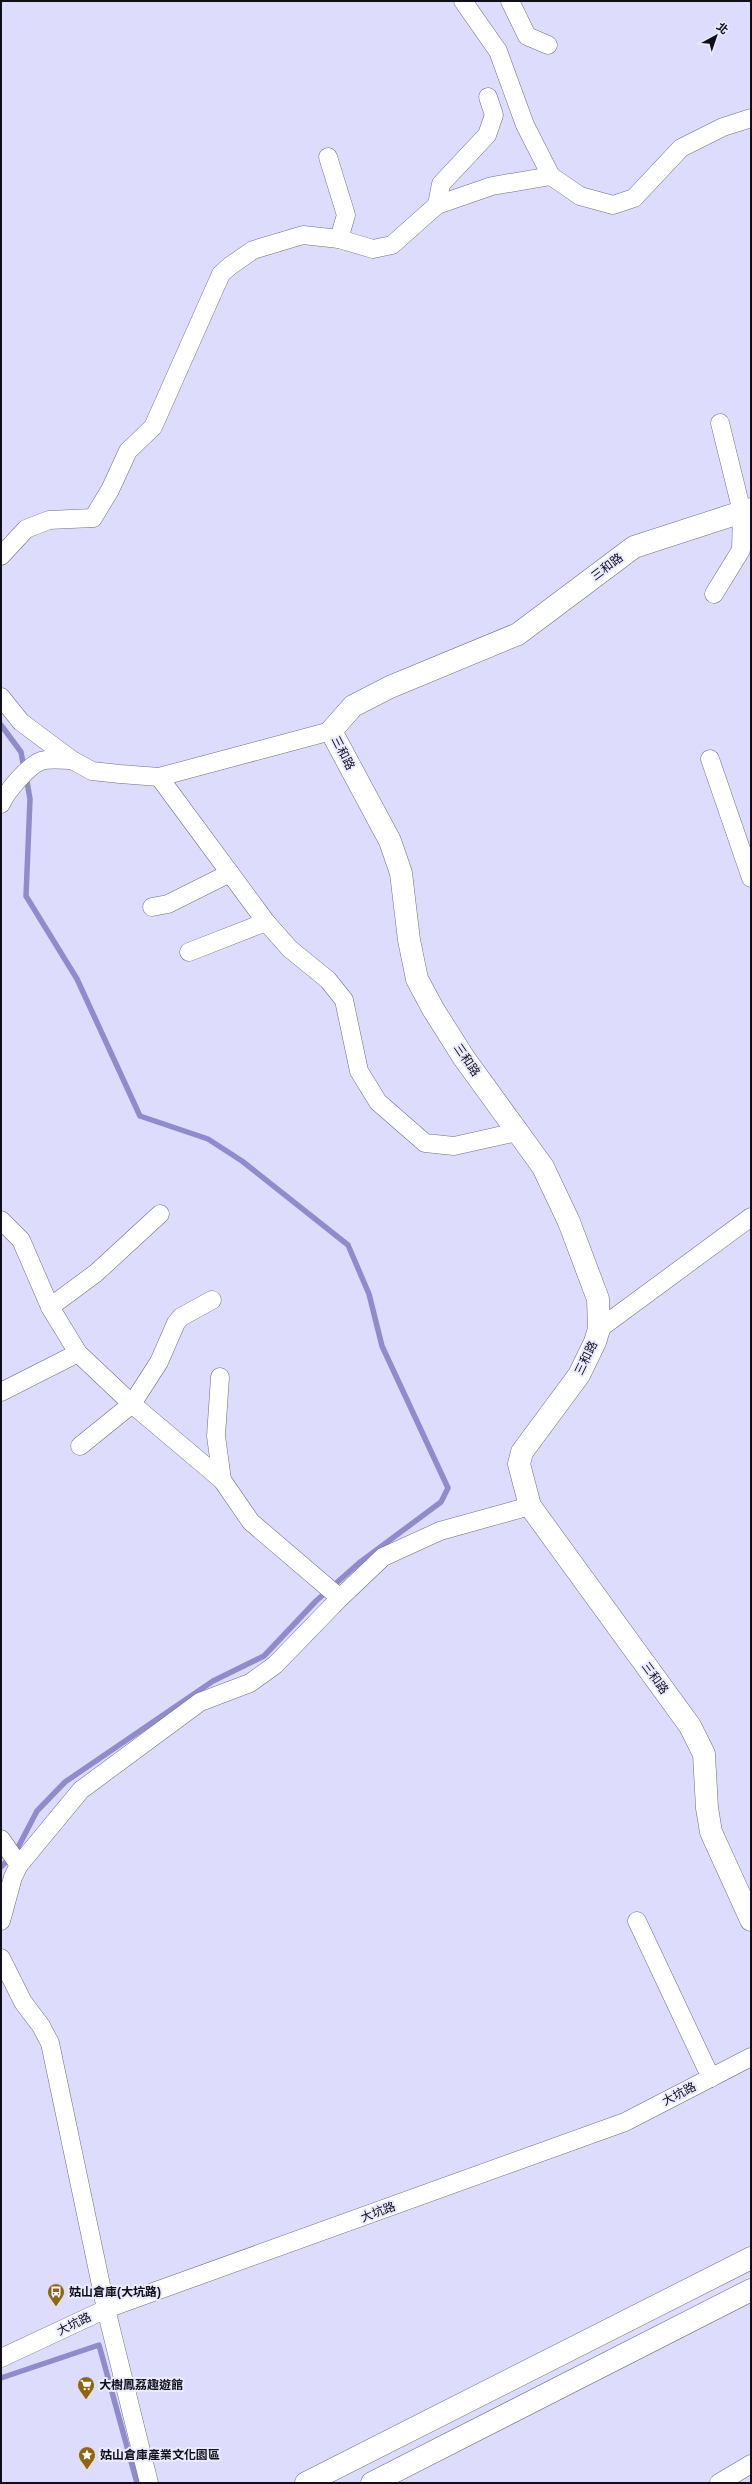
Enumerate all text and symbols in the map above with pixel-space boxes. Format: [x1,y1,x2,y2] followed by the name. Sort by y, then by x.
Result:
[696,16,736,56] north arrow
[714,20,730,36] text: 北
[588,551,626,583] street label: 三和路
[329,734,357,772] street label: 三和路
[451,1041,483,1079] street label: 三和路
[572,1339,600,1377] street label: 三和路
[639,1659,671,1697] street label: 三和路
[660,2080,698,2108] street label: 大坑路
[359,2199,397,2225] street label: 大坑路
[46,2282,66,2307] bus stop icon: 姑山倉庫(大坑路)
[69,2285,161,2299] place label: 姑山倉庫(大坑路)
[55,2310,93,2338] street label: 大坑路
[76,2375,96,2400] supermarket icon: 大樹鳳荔趣遊館
[99,2378,183,2392] place label: 大樹鳳荔趣遊館
[77,2445,97,2470] place icon: 姑山倉庫產業文化園區
[100,2448,220,2462] place label: 姑山倉庫產業文化園區

